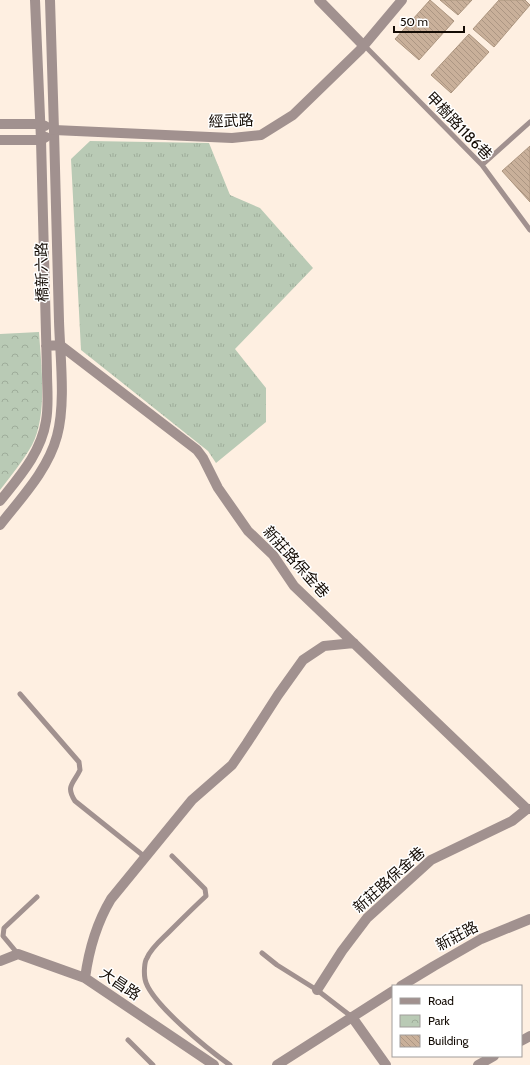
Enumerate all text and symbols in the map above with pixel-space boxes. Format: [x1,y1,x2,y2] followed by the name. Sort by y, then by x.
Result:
[394,8,464,34] scale bar
[400,14,428,29] text: 50 m
[422,88,496,164] street label: 甲樹路1186巷
[208,111,254,131] street label: 經武路
[32,242,52,302] street label: 橋新六路
[259,523,333,601] street label: 新莊路保金巷
[350,843,428,917] street label: 新莊路保金巷
[433,917,481,955] street label: 新莊路
[96,964,144,1004] street label: 大昌路
[392,985,522,1057] legend
[428,993,454,1008] text: Road
[428,1013,450,1028] text: Park
[428,1033,470,1048] text: Building

